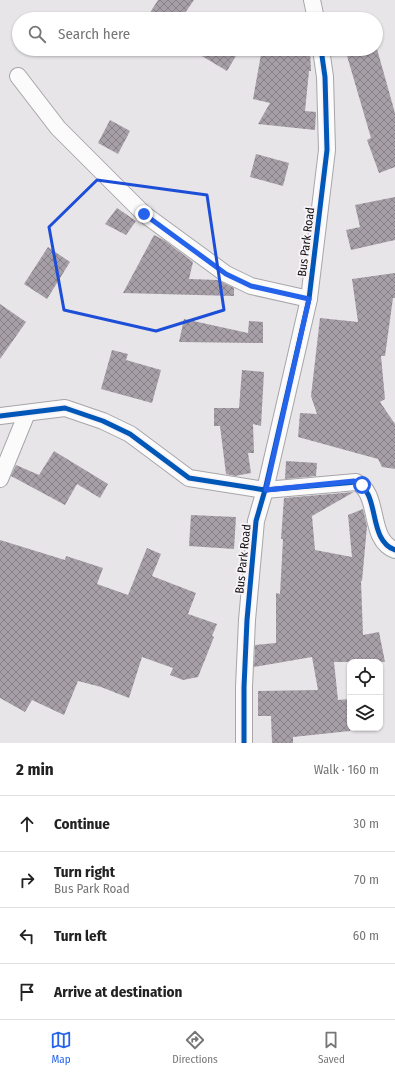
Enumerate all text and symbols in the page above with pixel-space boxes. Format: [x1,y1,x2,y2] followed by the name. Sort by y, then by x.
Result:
[12,12,383,56] search box
[26,23,48,45] icon: search
[58,25,130,43] text: Search here
[135,205,153,223] route end
[295,207,317,277] street label: Bus Park Road
[353,476,371,494] route start
[232,524,254,594] street label: Bus Park Road
[347,659,383,731] map controls
[347,659,383,695] button: locate
[347,695,383,731] button: layers
[16,759,54,780] text: 2 min
[314,762,379,777] text: Walk · 160 m
[16,813,38,835] icon: ahead
[54,815,110,833] text: Continue
[353,816,379,831] text: 30 m
[54,863,115,881] text: Turn right
[16,869,38,891] icon: right
[354,872,379,887] text: 70 m
[54,881,130,896] text: Bus Park Road
[16,925,38,947] icon: left
[54,927,107,945] text: Turn left
[353,928,379,943] text: 60 m
[16,981,38,1003] icon: arrive
[54,983,182,1001] text: Arrive at destination
[50,1029,72,1066] tab: Map
[172,1029,218,1066] tab: Directions
[318,1029,345,1066] tab: Saved

